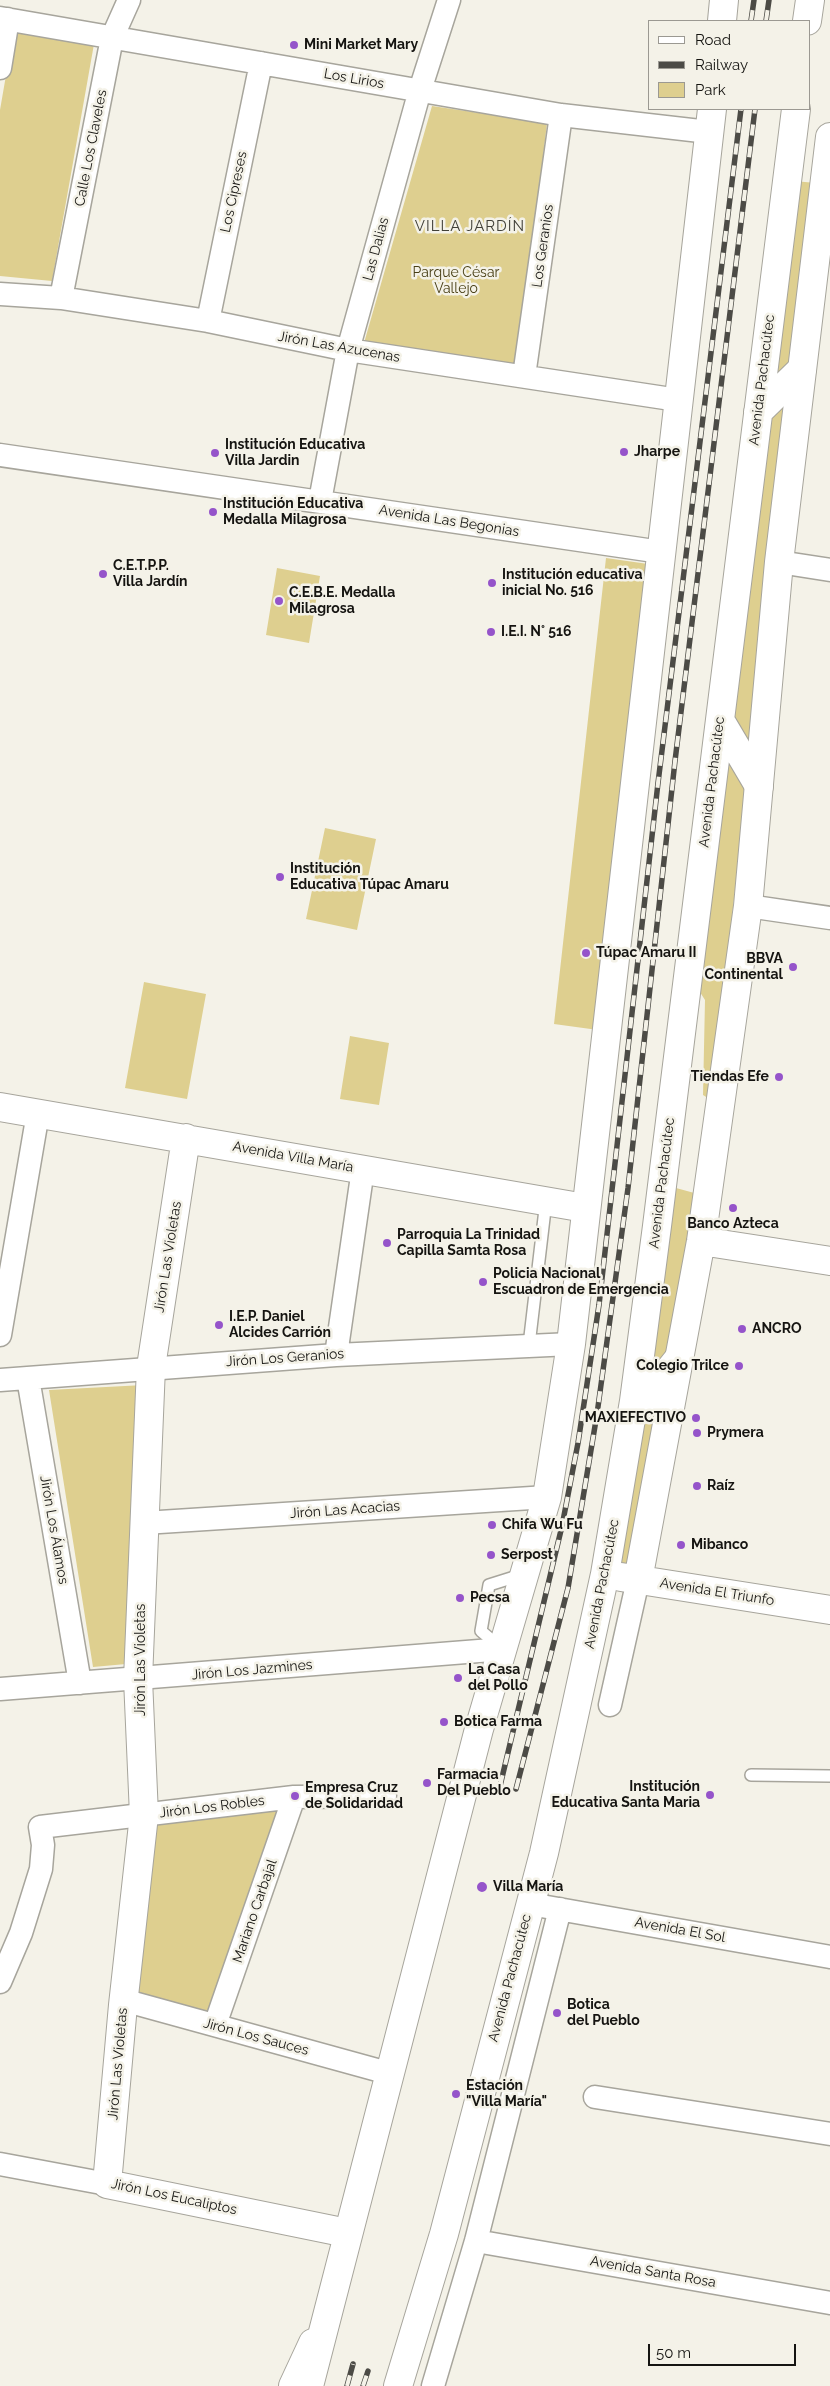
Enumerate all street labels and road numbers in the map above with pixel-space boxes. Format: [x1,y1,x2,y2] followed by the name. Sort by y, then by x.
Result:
[323,65,385,93] street label: Los Lirios
[71,88,111,208] street label: Calle Los Claveles
[217,150,251,234] street label: Los Cipreses
[529,203,557,289] street label: Los Geranios
[359,215,393,283] street label: Las Dalias
[746,314,778,446] street label: Avenida Pachacútec
[277,328,401,366] street label: Jirón Las Azucenas
[378,502,520,540] street label: Avenida Las Begonias
[696,716,728,848] street label: Avenida Pachacútec
[646,1117,678,1249] street label: Avenida Pachacútec
[231,1138,355,1176] street label: Avenida Villa María
[151,1200,185,1314] street label: Jirón Las Violetas
[225,1345,345,1371] street label: Jirón Los Geranios
[36,1474,72,1586] street label: Jirón Los Álamos
[289,1498,401,1522] street label: Jirón Las Acacias
[581,1518,623,1650] street label: Avenida Pachacútec
[658,1575,776,1609] street label: Avenida El Triunfo
[133,1604,149,1716] street label: Jirón Las Violetas
[191,1656,313,1684] street label: Jirón Los Jazmines
[158,1792,266,1822] street label: Jirón Los Robles
[229,1857,281,1965] street label: Mariano Carbajal
[485,1912,535,2044] street label: Avenida Pachacútec
[633,1914,727,1946] street label: Avenida El Sol
[105,2007,131,2121] street label: Jirón Las Violetas
[202,2015,310,2059] street label: Jirón Los Sauces
[110,2175,238,2219] street label: Jirón Los Eucaliptos
[589,2253,717,2291] street label: Avenida Santa Rosa

